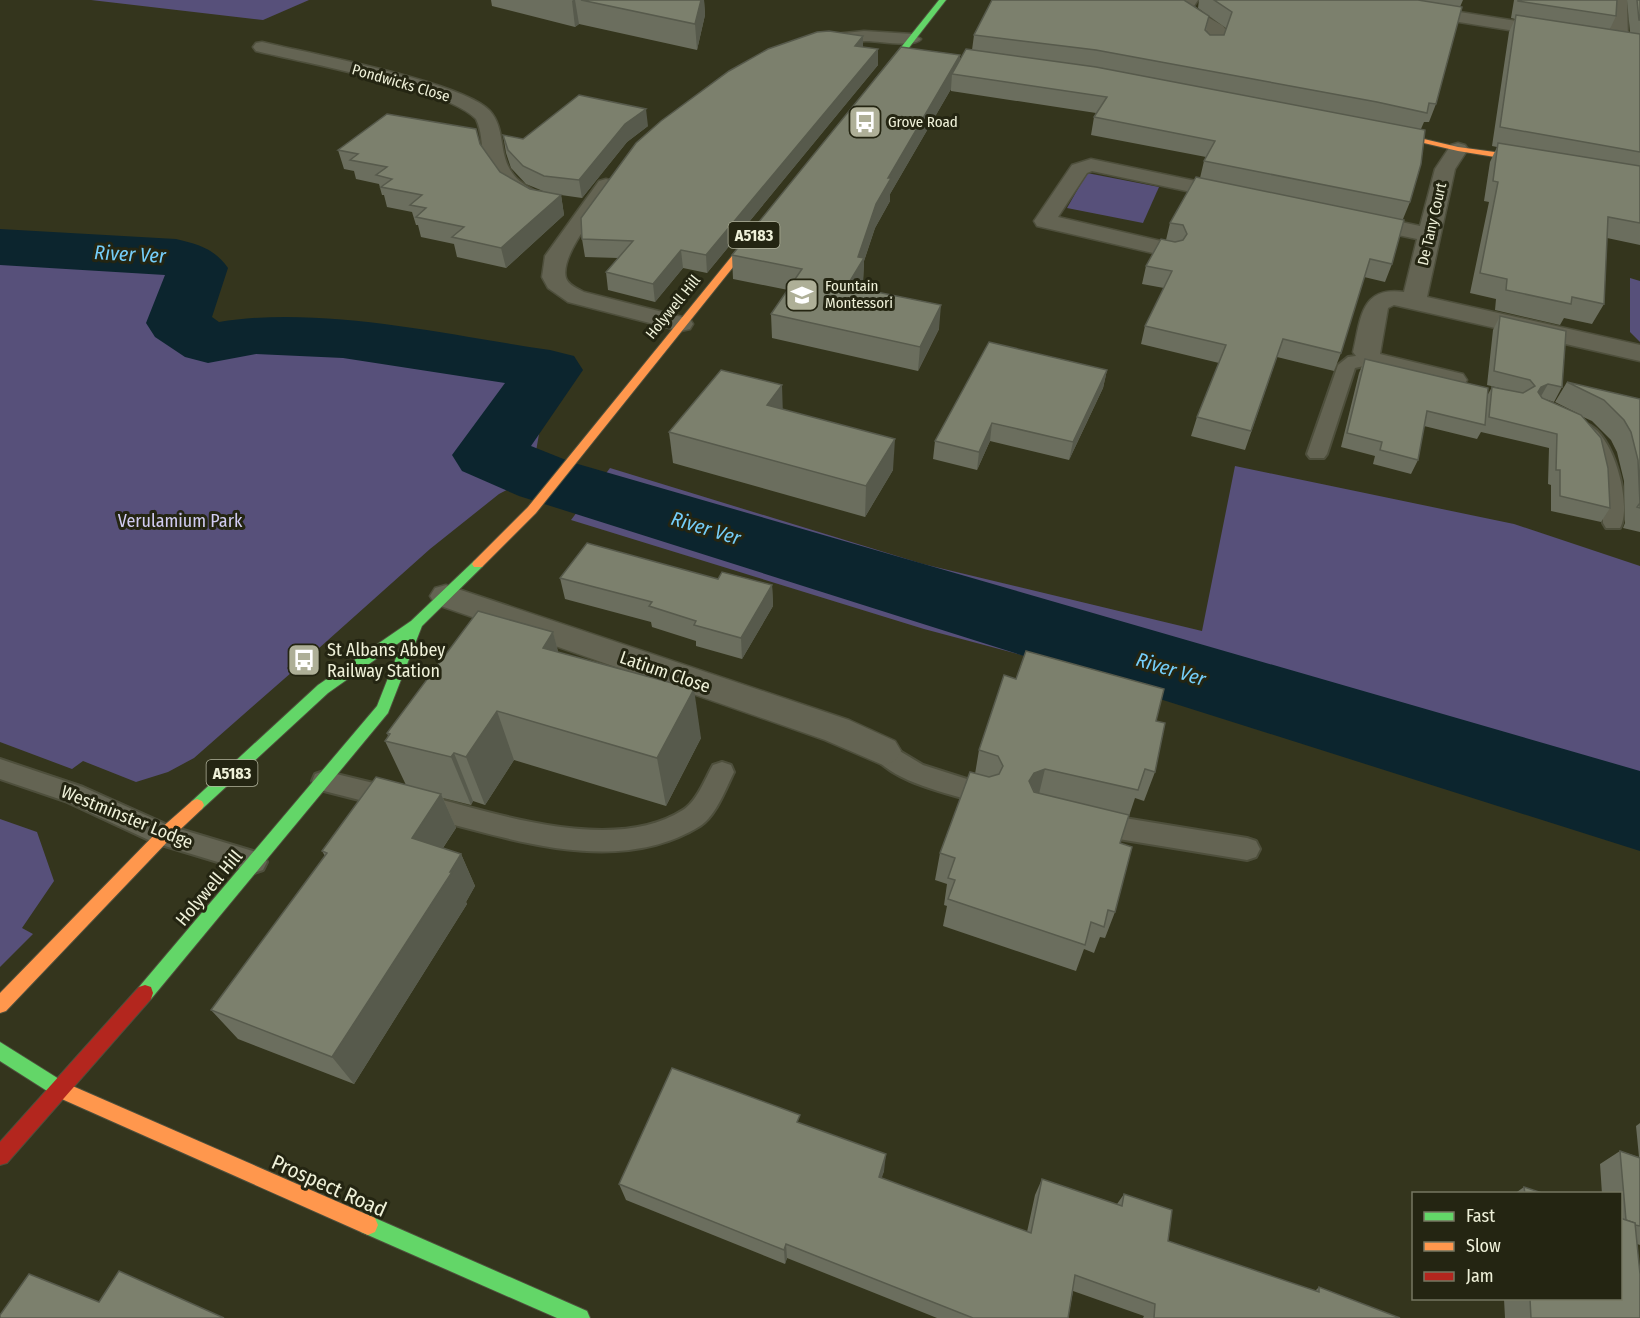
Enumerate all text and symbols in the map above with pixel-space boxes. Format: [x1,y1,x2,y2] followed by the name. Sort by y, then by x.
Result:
[350,60,452,106] street label: Pondwicks Close
[847,104,883,140] bus stop icon: Grove Road
[888,113,958,131] place label: Grove Road
[1414,181,1450,267] street label: De Tany Court
[728,222,780,248] road number: A5183
[94,240,167,268] water label: River Ver
[642,271,704,343] street label: Holywell Hill
[784,277,820,313] school or university icon: Fountain Montessori
[825,277,893,312] place label: Fountain Montessori
[668,506,745,550] water label: River Ver
[118,510,243,532] park label: Verulamium Park
[327,639,445,682] place label: St Albans Abbey Railway Station
[286,642,322,678] bus stop icon: St Albans Abbey Railway Station
[617,646,713,698] street label: Latium Close
[1133,647,1210,691] water label: River Ver
[206,760,258,786] road number: A5183
[58,781,196,853] street label: Westminster Lodge
[171,845,247,930] street label: Holywell Hill
[267,1149,391,1223] street label: Prospect Road
[1412,1192,1622,1300] legend
[1466,1205,1495,1227] text: Fast
[1466,1235,1501,1257] text: Slow
[1466,1265,1494,1287] text: Jam

